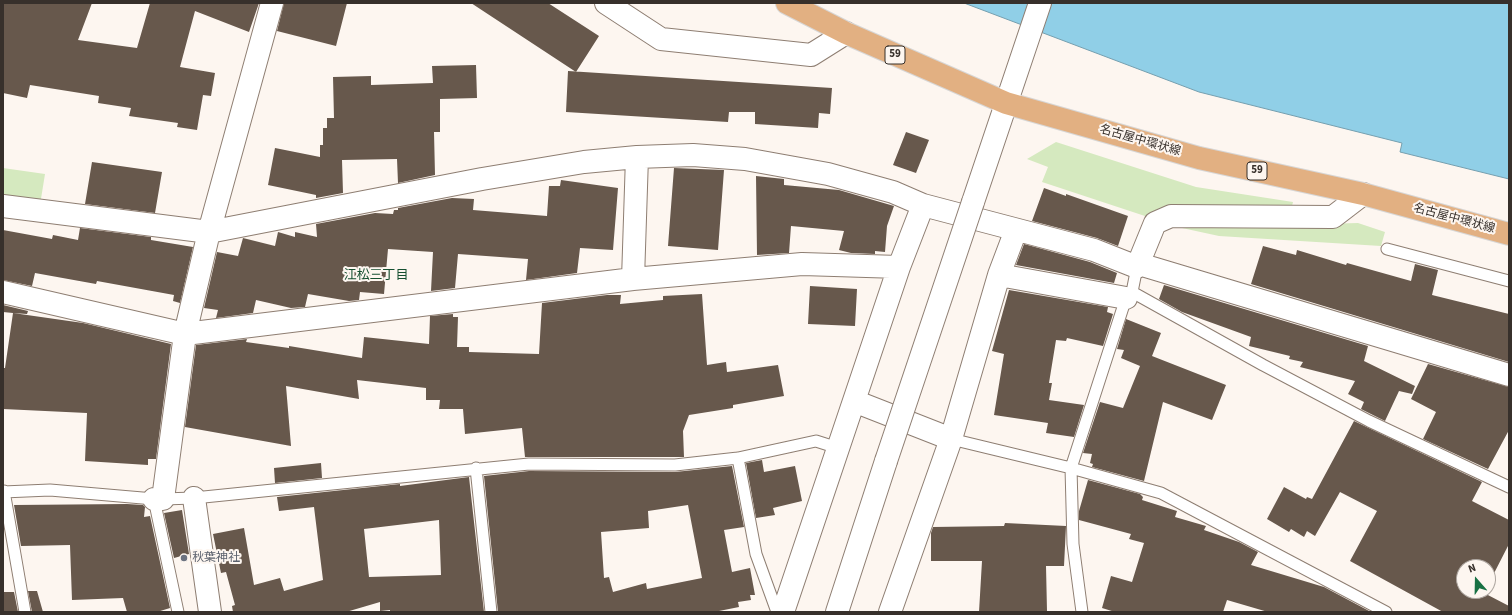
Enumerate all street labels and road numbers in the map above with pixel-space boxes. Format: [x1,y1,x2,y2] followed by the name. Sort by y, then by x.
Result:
[885,46,905,64] road number: 59
[1098,123,1182,159] street label: 名古屋中環状線
[1247,162,1267,180] road number: 59
[1412,201,1496,237] street label: 名古屋中環状線

